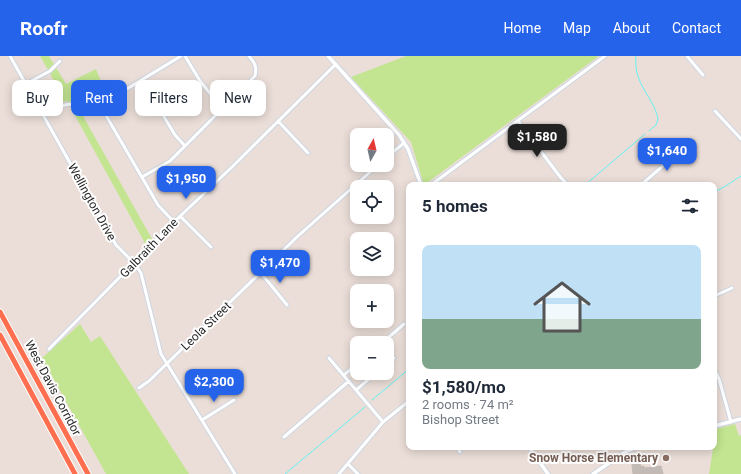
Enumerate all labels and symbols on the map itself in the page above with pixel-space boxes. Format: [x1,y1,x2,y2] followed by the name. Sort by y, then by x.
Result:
[504,124,570,158] pin: $1,580
[350,128,394,172] north arrow
[634,138,700,172] pin: $1,640
[65,161,119,243] street label: Wellington Drive
[153,166,219,200] pin: $1,950
[117,215,181,281] street label: Galbraith Lane
[247,250,313,284] pin: $1,470
[178,299,234,353] street label: Leola Street
[22,338,84,438] street label: West Davis Corridor
[181,369,247,403] pin: $2,300
[529,451,659,465] place label: Snow Horse Elementary
[661,453,671,463] marker: Snow Horse Elementary

